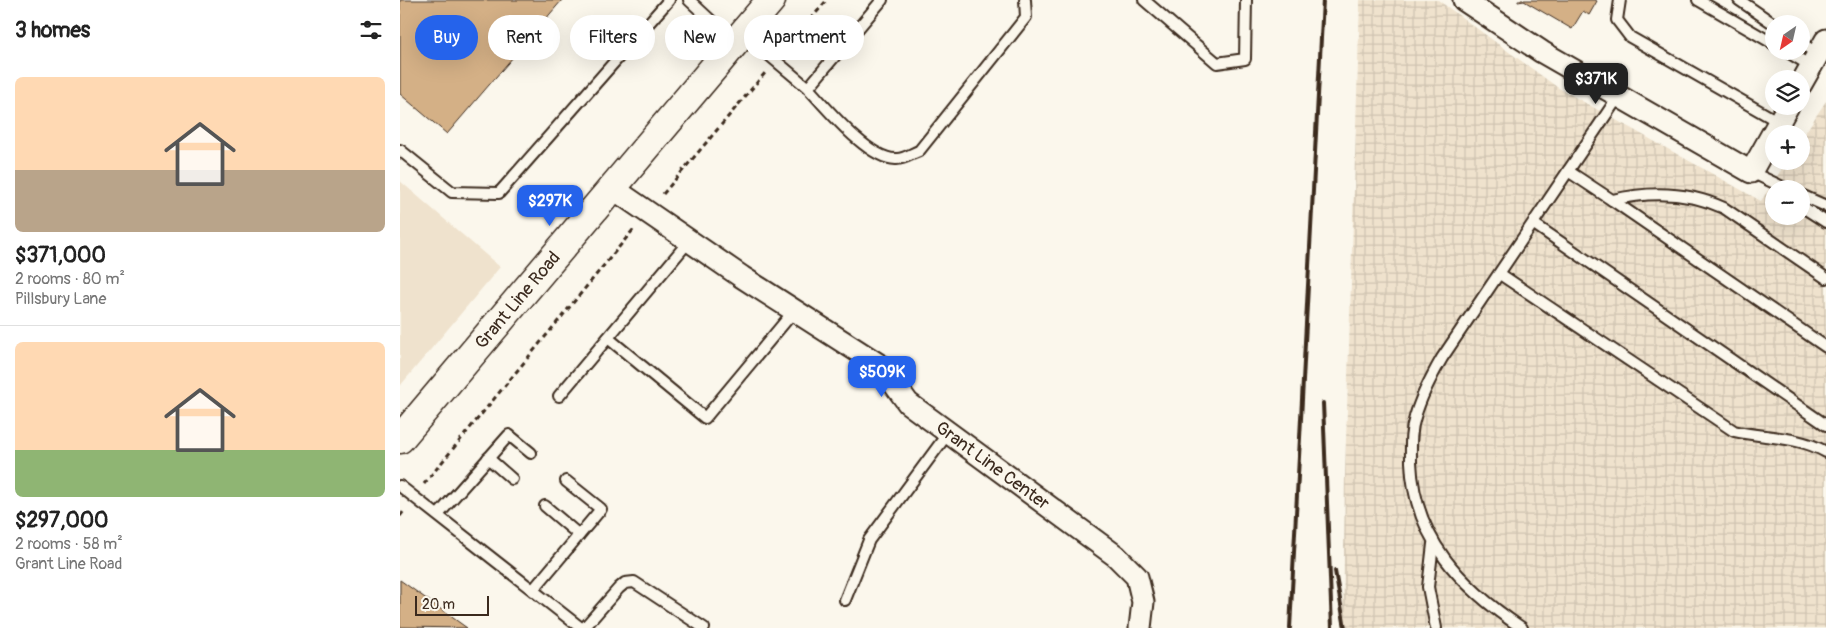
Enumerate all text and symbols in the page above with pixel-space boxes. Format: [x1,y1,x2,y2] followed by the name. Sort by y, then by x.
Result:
[415,15,478,60] chip: Buy
[488,15,560,60] chip: Rent
[570,15,655,60] chip: Filters
[665,15,734,60] chip: New
[744,15,864,60] chip: Apartment
[1765,15,1810,60] north arrow
[1765,15,1810,225] map controls
[357,16,385,44] icon: filters
[15,17,90,44] text: 3 homes
[1561,62,1631,105] pin: $371K
[1575,69,1617,89] text: $371K
[1765,70,1810,115] button: layers
[155,109,245,199] icon: home
[1765,125,1810,170] button: +
[1765,180,1810,225] button: −
[515,184,585,227] pin: $297K
[528,191,572,211] text: $297K
[15,242,106,269] text: $371,000
[470,246,565,354] street label: Grant Line Road
[15,269,125,289] text: 2 rooms · 80 m²
[15,289,106,309] text: Pillsbury Lane
[847,356,917,398] pin: $509K
[859,362,905,382] text: $509K
[155,375,245,465] icon: home
[931,416,1055,515] street label: Grant Line Center
[15,507,108,534] text: $297,000
[15,534,123,554] text: 2 rooms · 58 m²
[15,554,122,574] text: Grant Line Road
[415,593,489,616] scale bar
[422,596,455,613] text: 20 m

